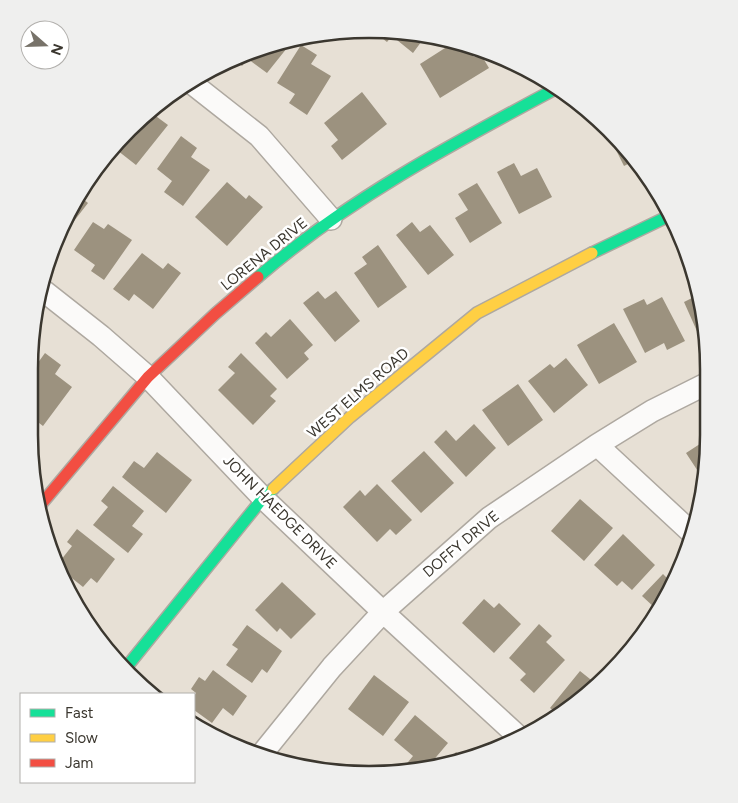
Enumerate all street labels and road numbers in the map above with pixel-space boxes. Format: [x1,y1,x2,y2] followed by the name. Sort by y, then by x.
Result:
[217,214,311,294] street label: LORENA DRIVE
[304,344,412,442] street label: WEST ELMS ROAD
[219,451,341,573] street label: JOHN HAEDGE DRIVE
[419,507,503,581] street label: DOFFY DRIVE

